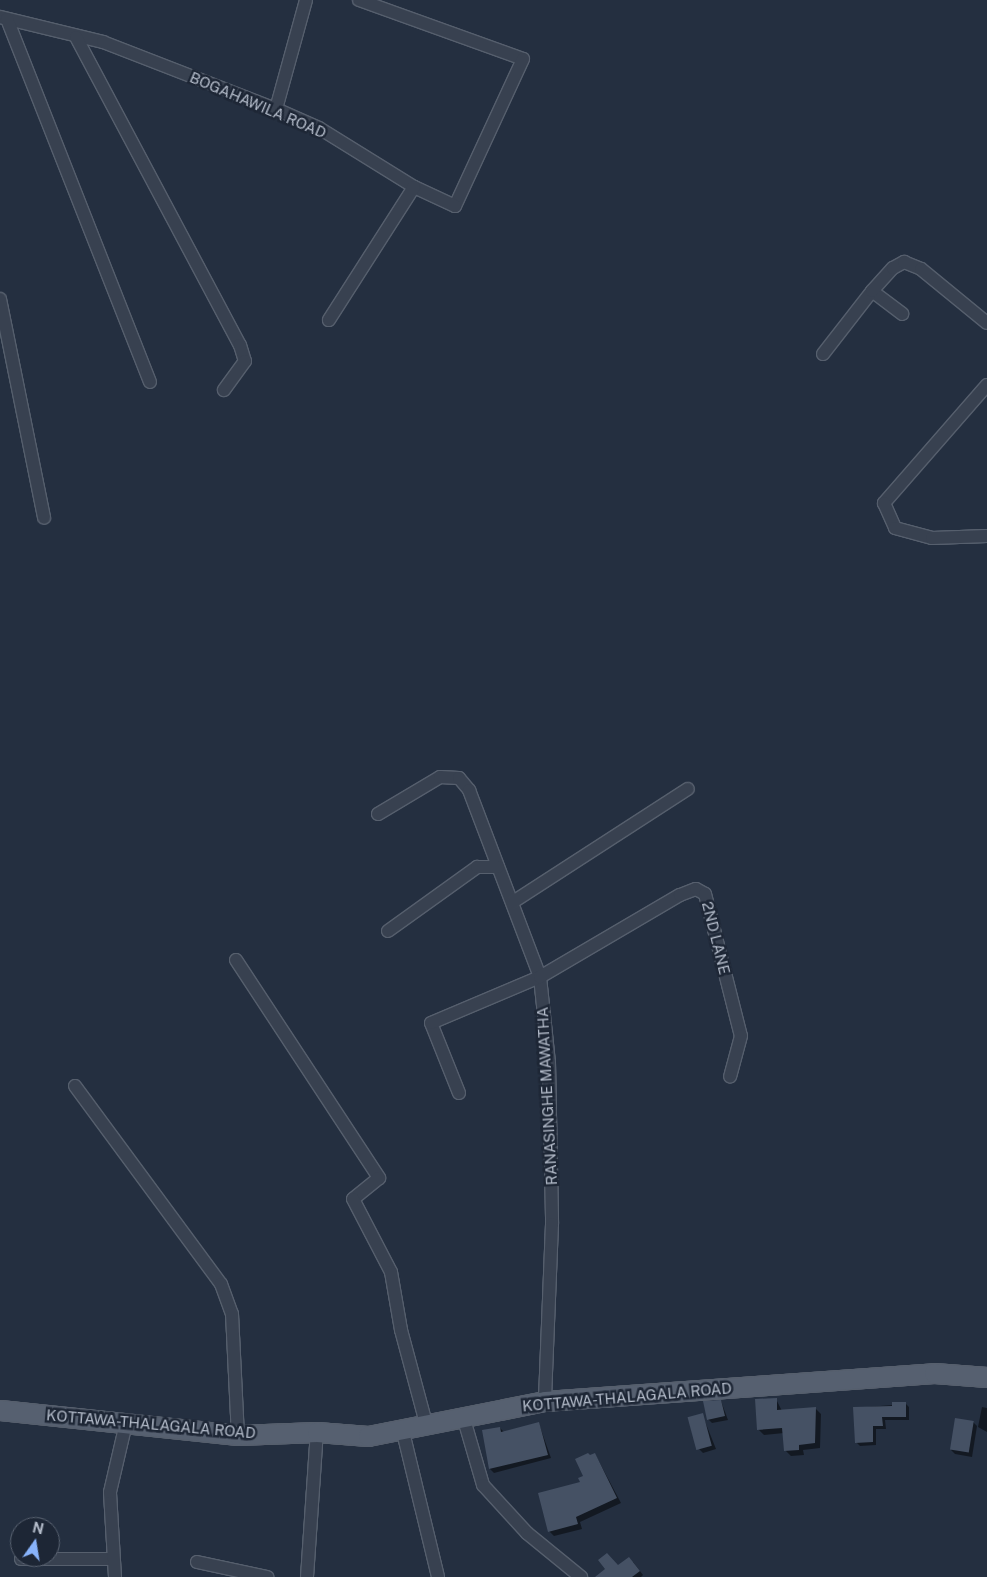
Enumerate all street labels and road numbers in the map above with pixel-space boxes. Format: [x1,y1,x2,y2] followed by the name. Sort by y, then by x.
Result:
[187,68,329,142] street label: BOGAHAWILA ROAD
[698,900,734,976] street label: 2ND LANE
[533,1006,561,1186] street label: RANASINGHE MAWATHA
[522,1379,732,1415] street label: KOTTAWA-THALAGALA ROAD
[46,1406,256,1442] street label: KOTTAWA-THALAGALA ROAD

